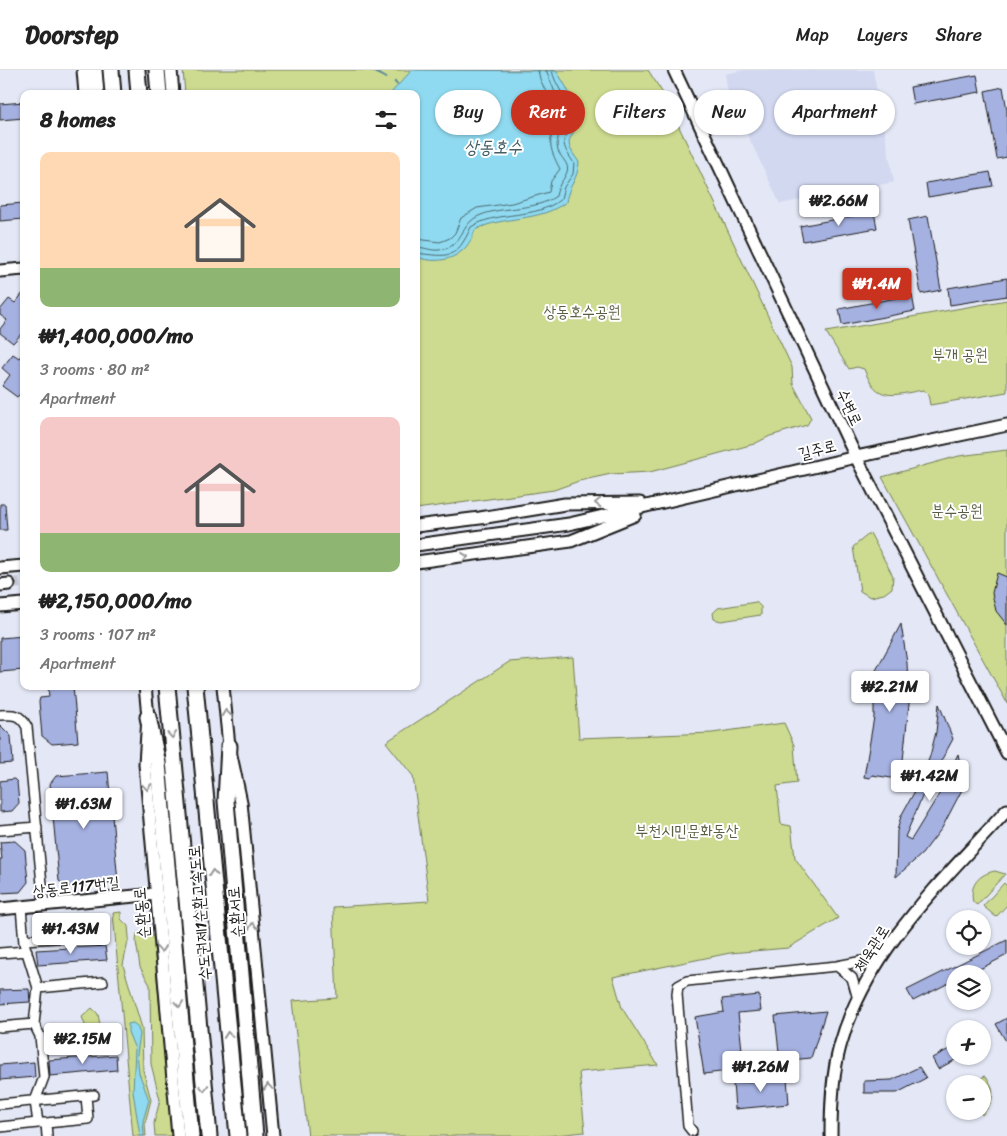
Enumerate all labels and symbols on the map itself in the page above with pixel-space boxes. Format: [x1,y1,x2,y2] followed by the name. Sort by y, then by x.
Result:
[464,131,522,163] water label: 상동호수
[798,184,880,227] pin: ₩2.66M
[842,268,912,310] pin: ₩1.4M
[543,297,621,326] park label: 상동호수공원
[932,340,988,369] park label: 부개 공원
[828,384,871,431] street label: 수변로
[795,431,839,468] street label: 길주로
[931,496,983,525] park label: 분수공원
[594,498,602,508] one-way arrow
[461,552,469,563] one-way arrow
[849,670,931,713] pin: ₩2.21M
[221,708,232,716] one-way arrow
[166,731,177,739] one-way arrow
[889,760,971,802] pin: ₩1.42M
[141,783,152,791] one-way arrow
[43,788,125,830] pin: ₩1.63M
[636,816,739,845] park label: 부천시민문화동산
[179,844,220,982] street label: 수도권제1순환고속도로
[31,868,121,905] street label: 상동로117번길
[208,869,219,877] one-way arrow
[219,885,252,939] street label: 순환서로
[125,886,158,940] street label: 순환동로
[30,912,112,955] pin: ₩1.43M
[845,919,897,978] street label: 체육관로
[248,921,259,929] one-way arrow
[155,945,166,953] one-way arrow
[174,1000,185,1008] one-way arrow
[42,1022,124,1065] pin: ₩2.15M
[223,1031,234,1039] one-way arrow
[720,1050,802,1093] pin: ₩1.26M
[263,1083,274,1091] one-way arrow
[198,1085,209,1093] one-way arrow

